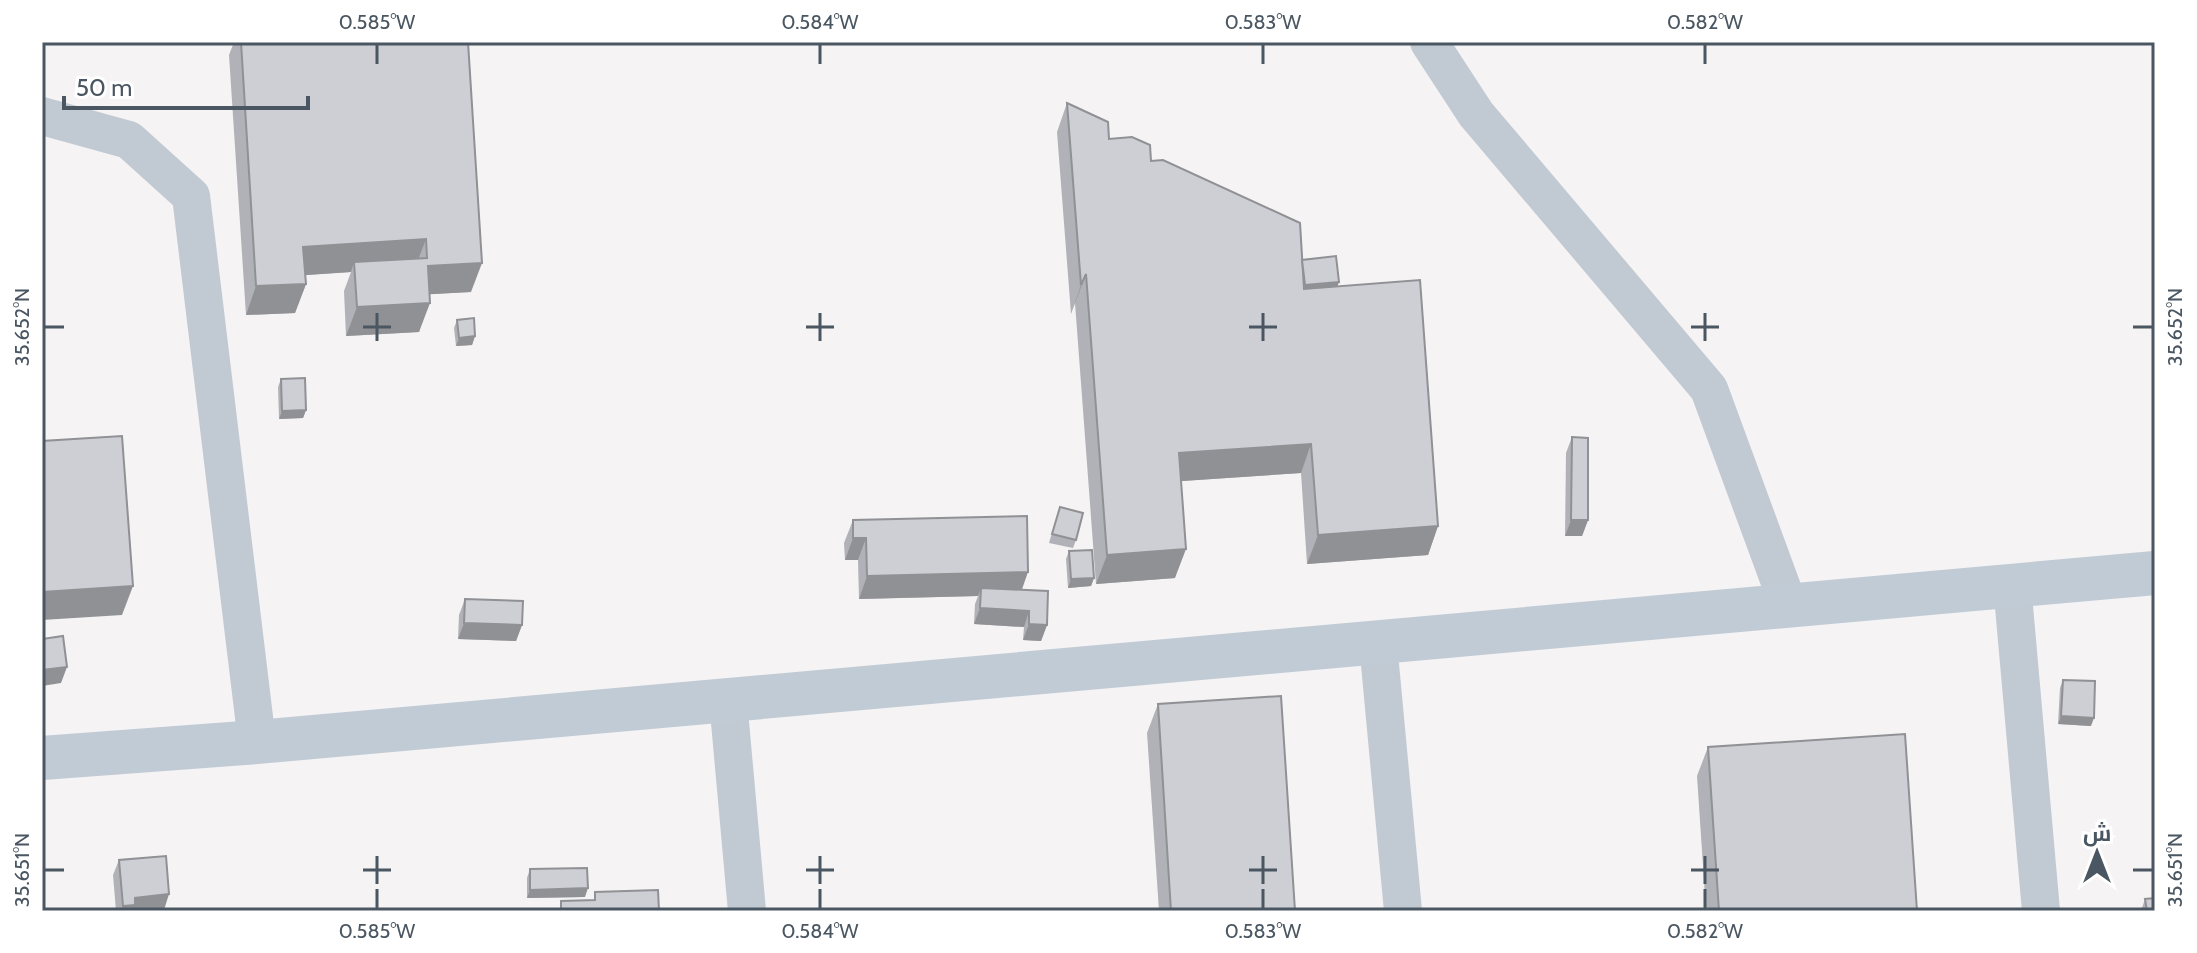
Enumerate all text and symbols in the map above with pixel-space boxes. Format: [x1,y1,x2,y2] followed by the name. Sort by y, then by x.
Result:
[339,10,415,34] text: 0.585°W
[782,10,858,34] text: 0.584°W
[1225,10,1301,34] text: 0.583°W
[1667,10,1743,34] text: 0.582°W
[64,60,308,110] scale bar
[76,73,132,102] text: 50 m
[10,288,34,366] text: 35.652°N
[2163,288,2187,366] text: 35.652°N
[2057,813,2137,893] north arrow
[2083,820,2111,847] text: ش
[10,833,34,907] text: 35.651°N
[2163,833,2187,907] text: 35.651°N
[339,919,415,943] text: 0.585°W
[782,919,858,943] text: 0.584°W
[1225,919,1301,943] text: 0.583°W
[1667,919,1743,943] text: 0.582°W

